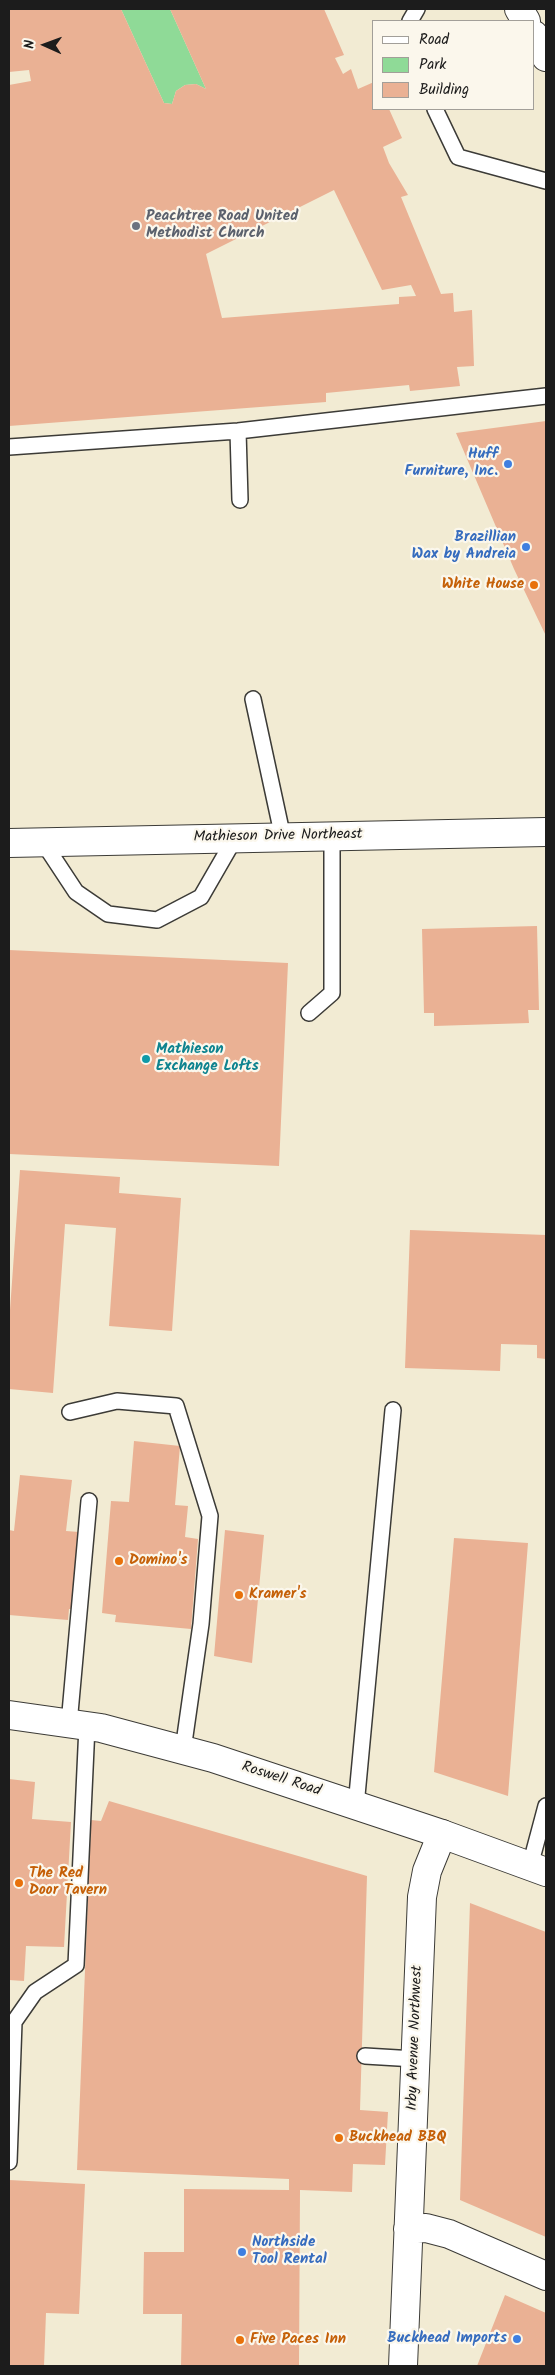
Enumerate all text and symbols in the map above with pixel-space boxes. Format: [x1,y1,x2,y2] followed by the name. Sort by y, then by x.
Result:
[20,20,70,70] north arrow
[372,20,535,110] legend
[419,28,449,52] text: Road
[19,40,41,49] text: N
[419,53,446,77] text: Park
[419,78,469,102] text: Building
[146,208,298,243] place label: Peachtree Road United Methodist Church
[130,220,142,232] marker: Peachtree Road United Methodist Church
[405,446,498,481] place label: Huff Furniture, Inc.
[502,458,514,470] marker: Huff Furniture, Inc.
[411,529,516,564] place label: Brazillian Wax by Andreia
[520,541,532,553] marker: Brazillian Wax by Andreia
[442,576,524,594] place label: White House
[528,579,540,591] marker: White House
[193,827,363,847] street label: Mathieson Drive Northeast
[156,1041,259,1076] place label: Mathieson Exchange Lofts
[140,1053,152,1065] marker: Mathieson Exchange Lofts
[129,1552,187,1570] place label: Domino's
[113,1555,125,1567] marker: Domino's
[249,1586,306,1604] place label: Kramer's
[233,1589,245,1601] marker: Kramer's
[239,1759,323,1801] street label: Roswell Road
[29,1865,107,1900] place label: The Red Door Tavern
[13,1877,25,1889] marker: The Red Door Tavern
[404,1965,428,2111] street label: Irby Avenue Northwest
[349,2129,446,2147] place label: Buckhead BBQ
[333,2132,345,2144] marker: Buckhead BBQ
[252,2234,327,2269] place label: Northside Tool Rental
[236,2246,248,2258] marker: Northside Tool Rental
[387,2330,507,2348] place label: Buckhead Imports
[250,2331,346,2349] place label: Five Paces Inn
[511,2333,523,2345] marker: Buckhead Imports
[234,2334,246,2346] marker: Five Paces Inn

